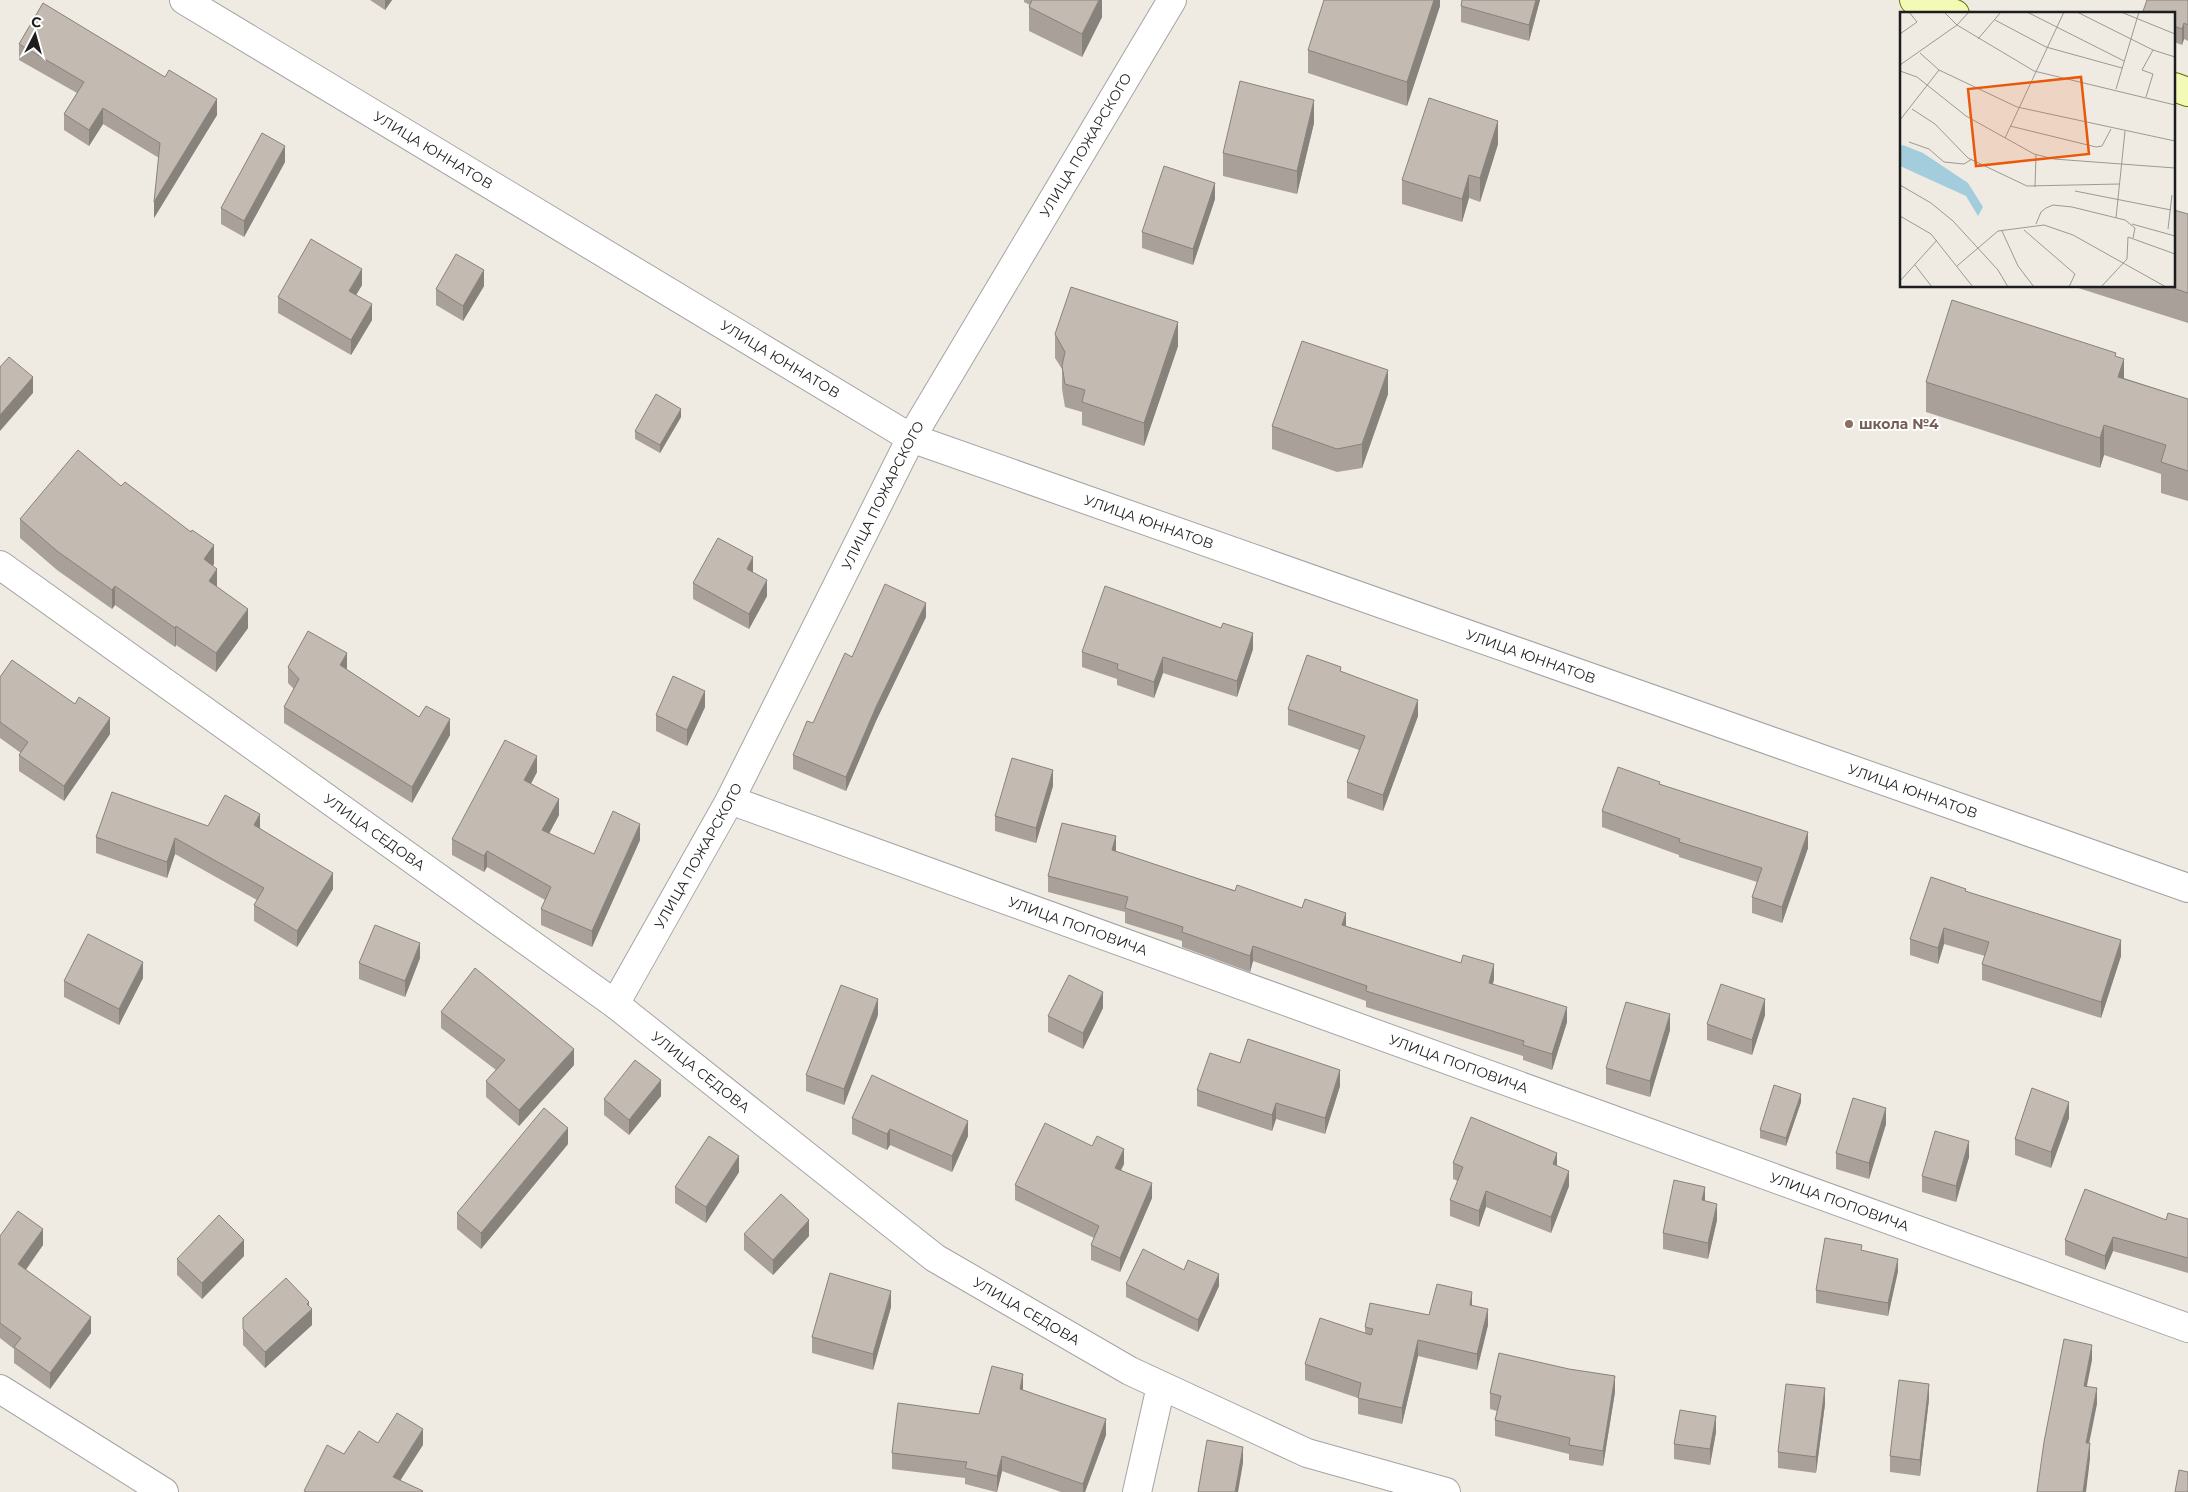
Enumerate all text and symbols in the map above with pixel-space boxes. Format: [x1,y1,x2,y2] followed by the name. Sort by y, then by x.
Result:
[10,10,60,60] north arrow
[1900,12,2176,288] inset map
[30,13,42,32] text: С
[1036,70,1136,220] street label: УЛИЦА ПОЖАРСКОГО
[370,107,496,193] street label: УЛИЦА ЮННАТОВ
[717,316,843,402] street label: УЛИЦА ЮННАТОВ
[1859,415,1939,433] place label: школа №4
[838,417,928,573] street label: УЛИЦА ПОЖАРСКОГО
[1843,418,1855,430] marker: школа №4
[1082,491,1216,553] street label: УЛИЦА ЮННАТОВ
[1464,625,1598,688] street label: УЛИЦА ЮННАТОВ
[1846,760,1980,822] street label: УЛИЦА ЮННАТОВ
[650,780,746,932] street label: УЛИЦА ПОЖАРСКОГО
[320,790,429,875] street label: УЛИЦА СЕДОВА
[1006,893,1151,960] street label: УЛИЦА ПОПОВИЧА
[648,1027,754,1117] street label: УЛИЦА СЕДОВА
[1387,1030,1531,1098] street label: УЛИЦА ПОПОВИЧА
[1767,1168,1912,1235] street label: УЛИЦА ПОПОВИЧА
[970,1273,1084,1349] street label: УЛИЦА СЕДОВА

